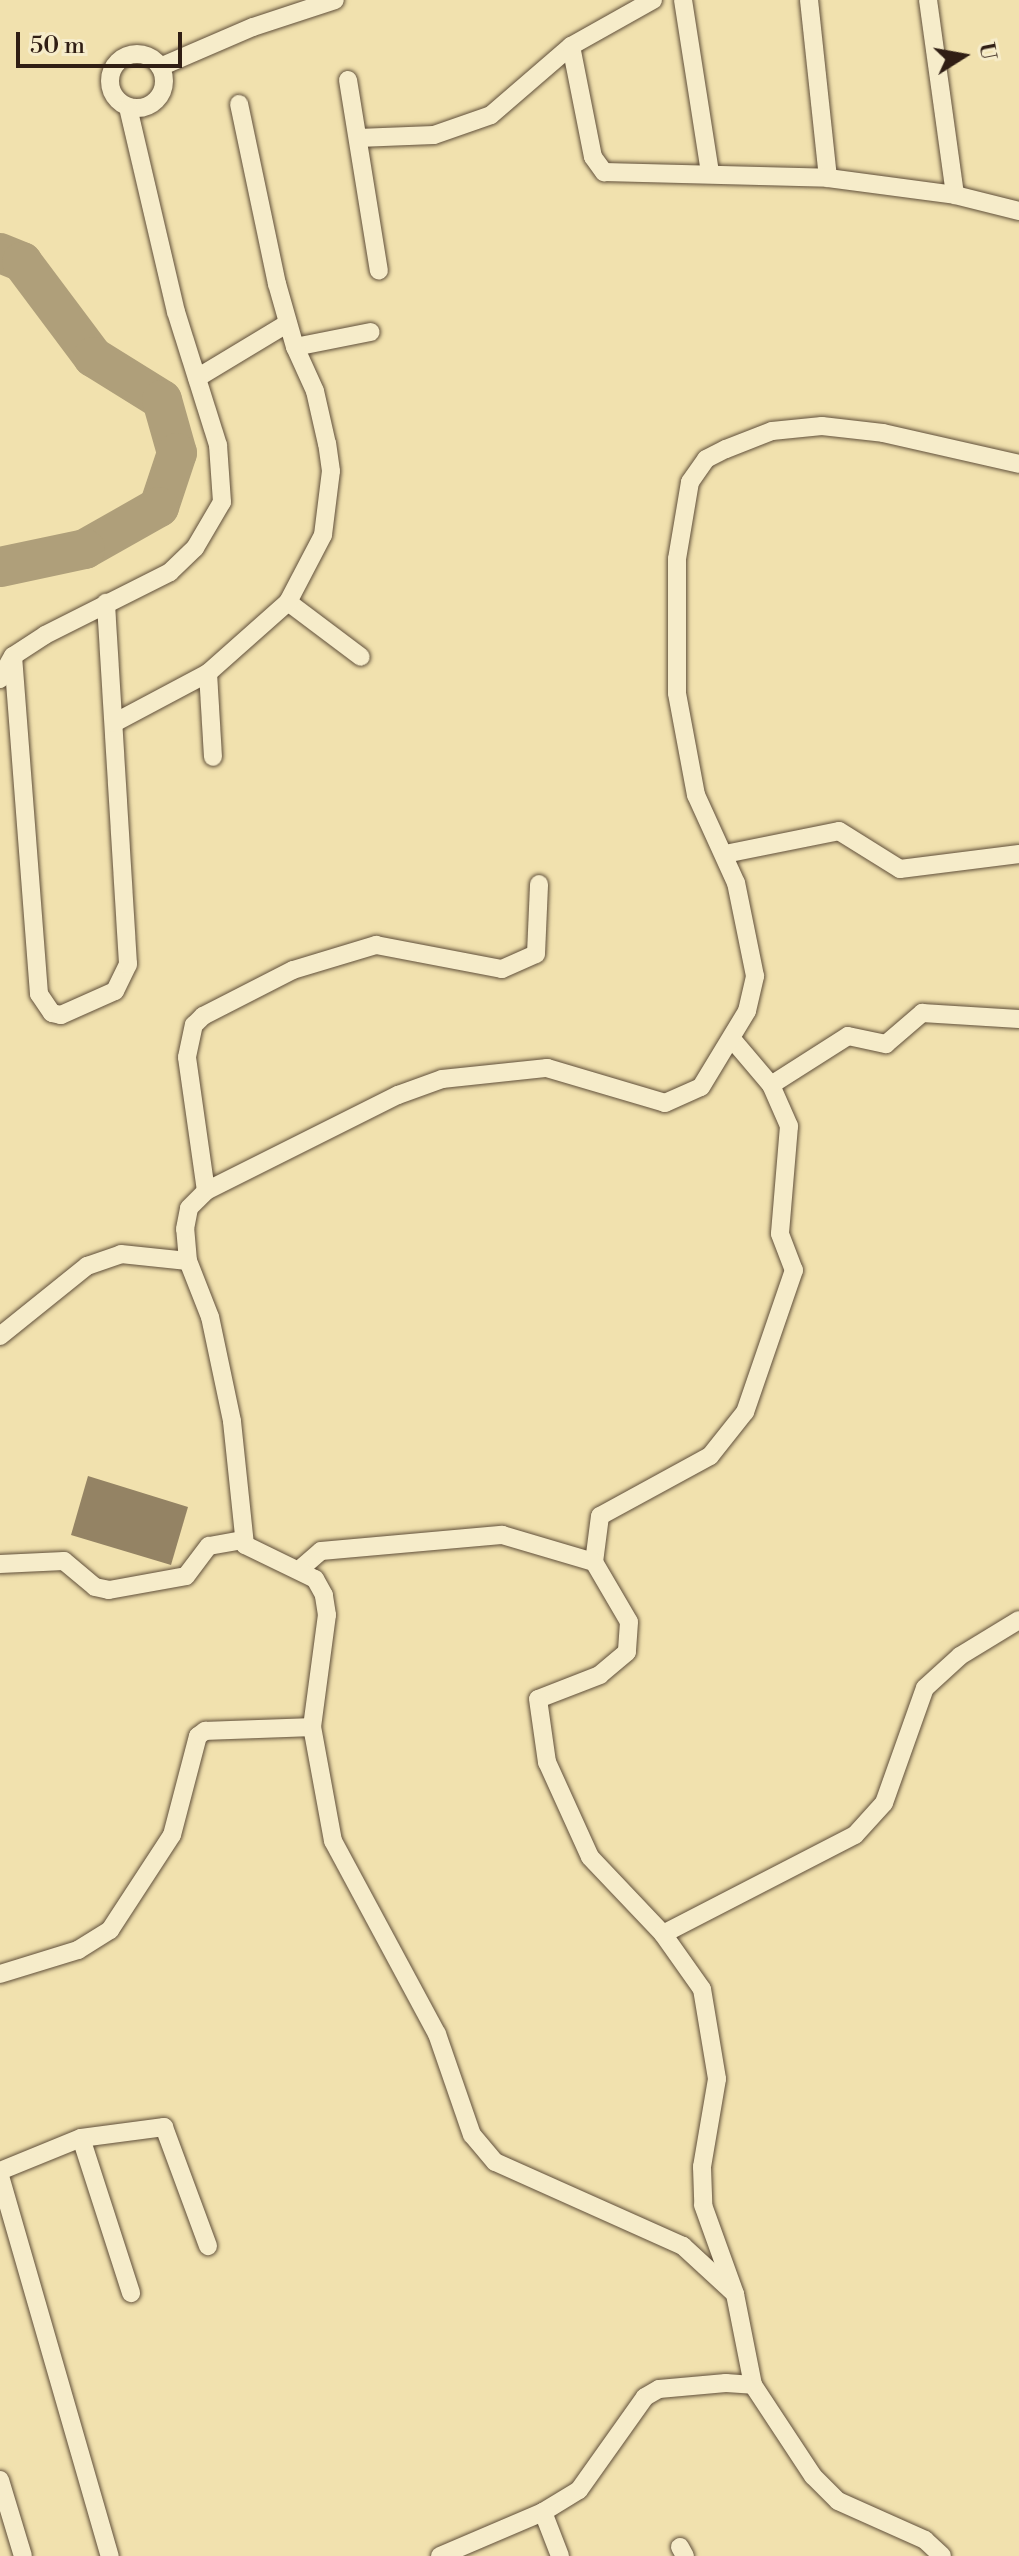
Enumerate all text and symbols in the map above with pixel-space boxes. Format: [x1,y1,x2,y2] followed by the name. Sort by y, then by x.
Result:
[20,16,186,66] scale bar
[923,16,1003,96] north arrow
[30,31,85,61] text: 50 m
[972,40,1002,62] text: U

